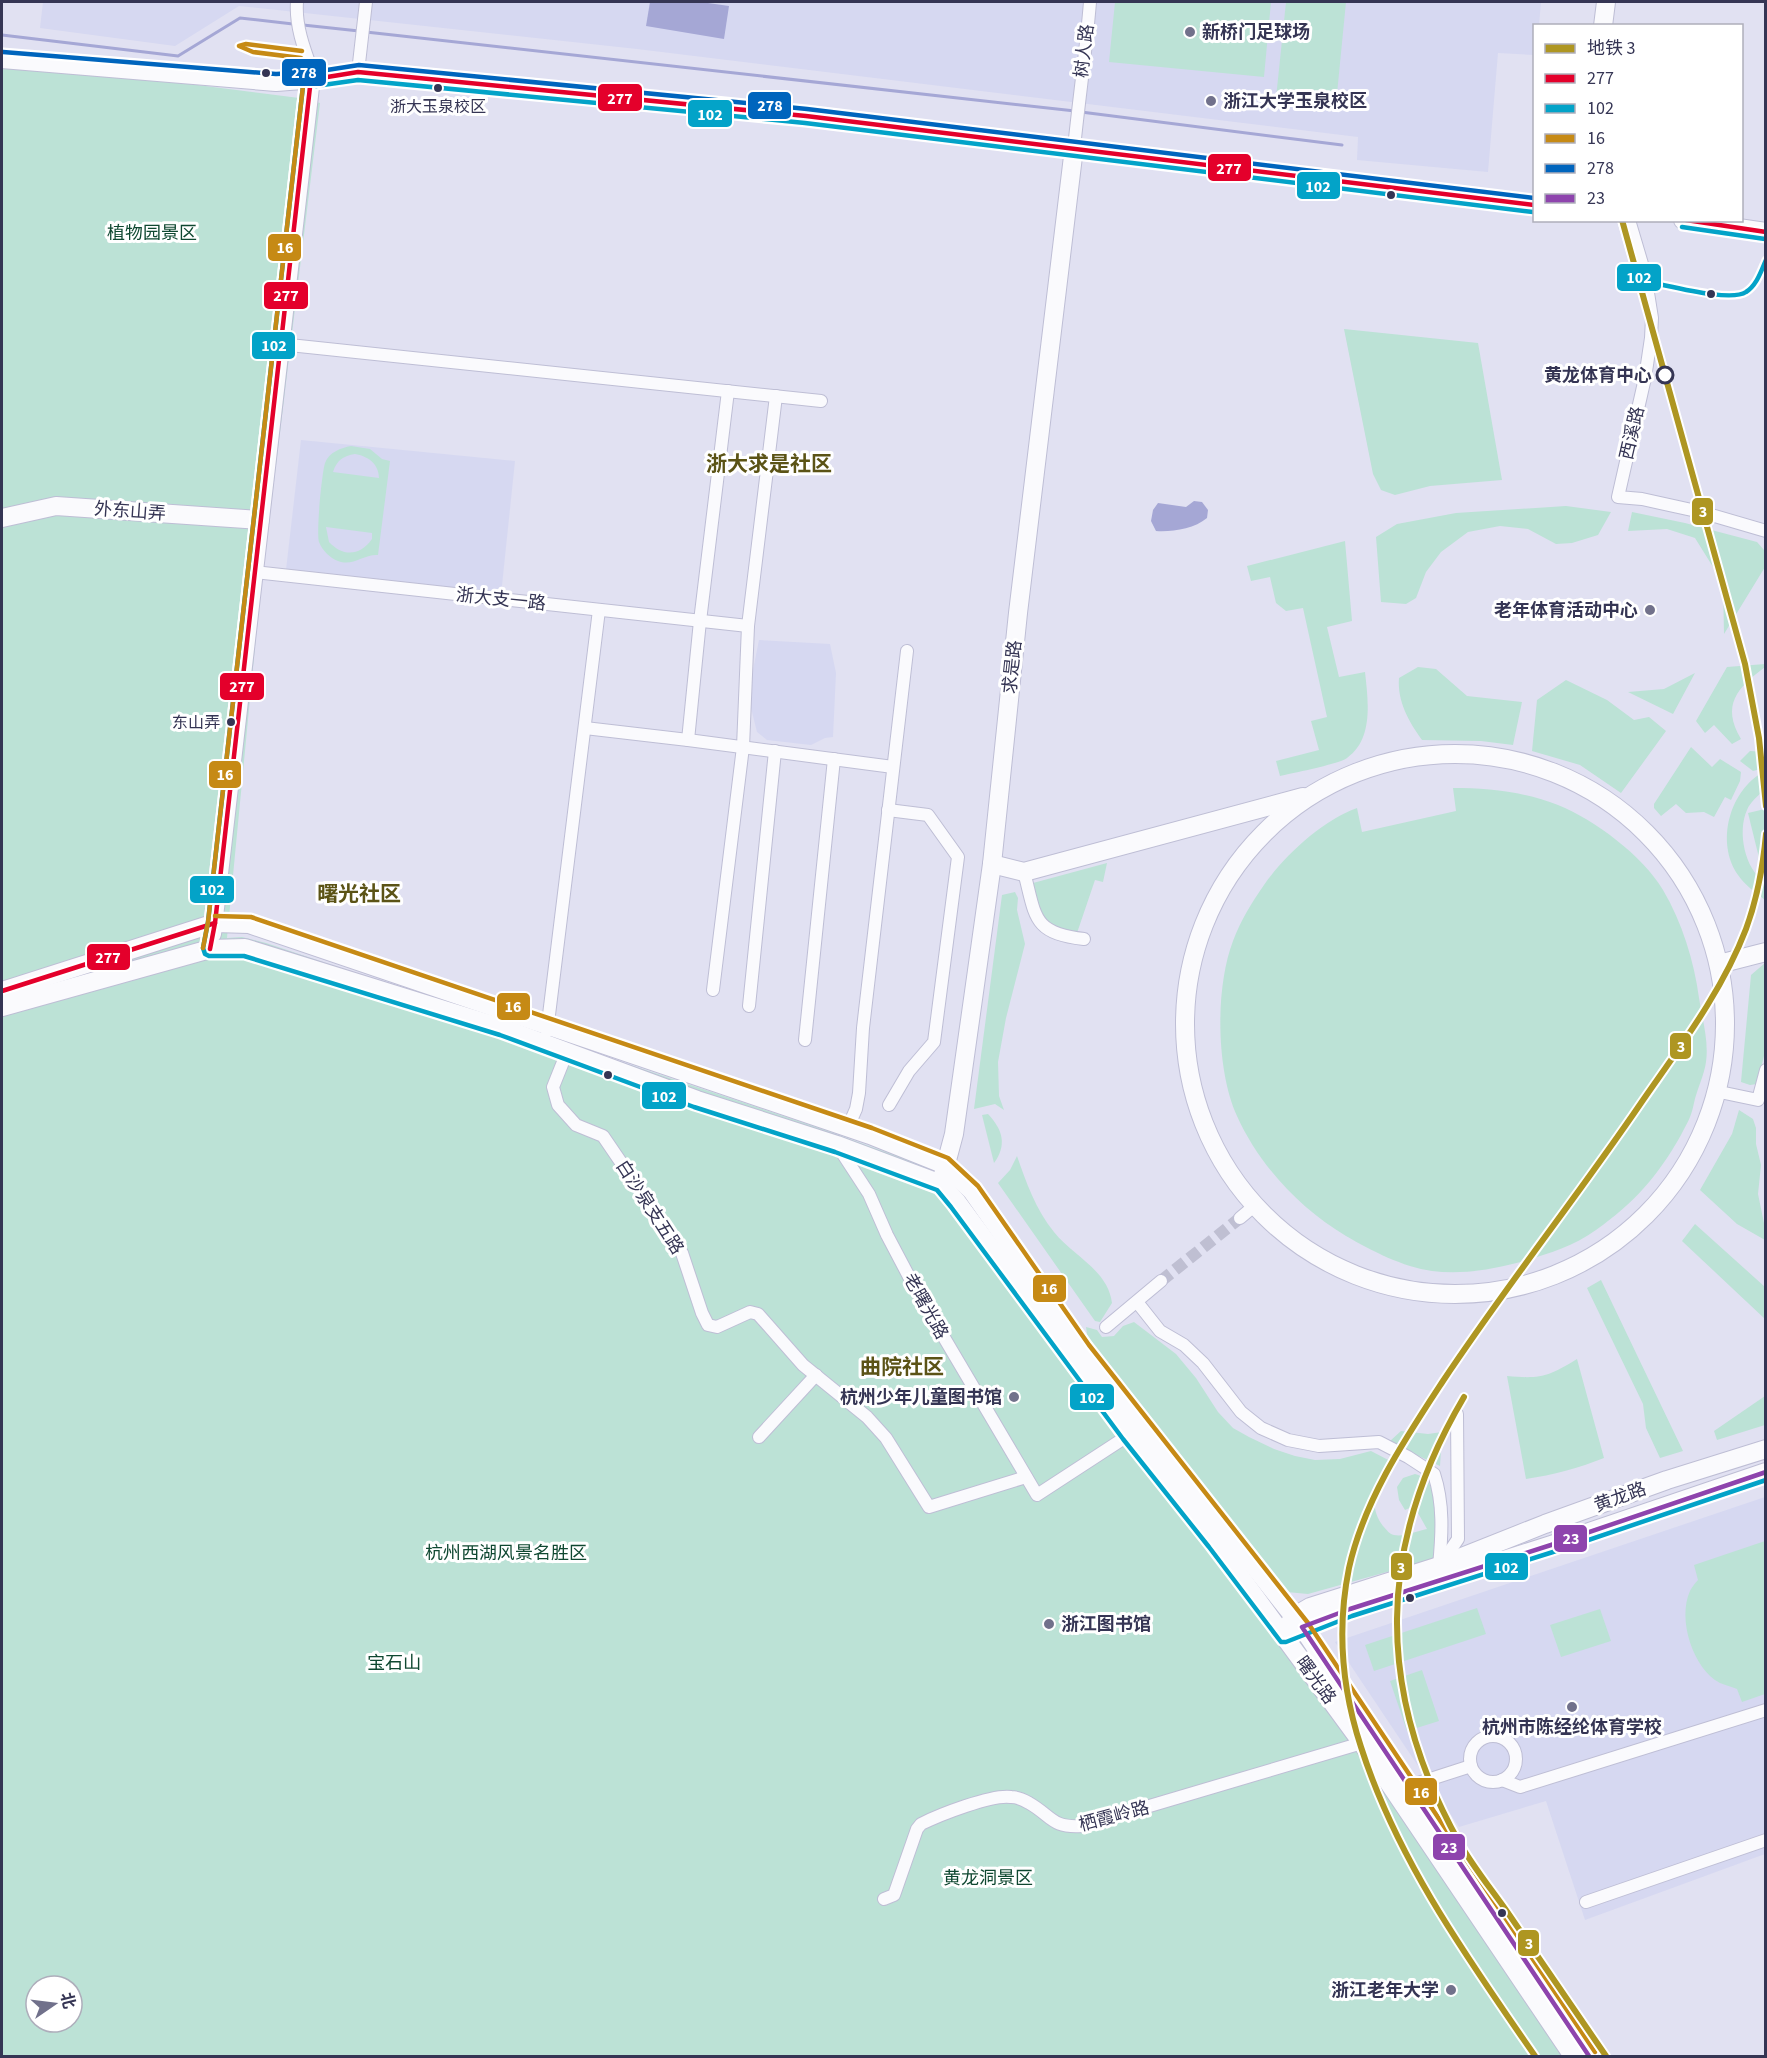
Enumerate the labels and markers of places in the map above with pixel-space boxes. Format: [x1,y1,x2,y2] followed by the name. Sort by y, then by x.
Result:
[1202,20,1310,45] place label: 新桥门足球场
[1183,25,1197,39] marker: 新桥门足球场
[260,67,272,79] unlabelled marker
[432,82,444,94] marker: 浙大玉泉校区
[1223,89,1367,114] place label: 浙江大学玉泉校区
[1204,94,1218,108] marker: 浙江大学玉泉校区
[390,96,486,118] place label: 浙大玉泉校区
[1385,189,1397,201] unlabelled marker
[1705,288,1717,300] unlabelled marker
[1544,363,1652,388] place label: 黄龙体育中心
[1656,366,1674,384] marker: 黄龙体育中心
[1494,598,1638,623] place label: 老年体育活动中心
[1643,603,1657,617] marker: 老年体育活动中心
[172,712,220,734] place label: 东山弄
[225,716,237,728] marker: 东山弄
[602,1069,614,1081] unlabelled marker
[840,1385,1002,1410] place label: 杭州少年儿童图书馆
[1007,1390,1021,1404] marker: 杭州少年儿童图书馆
[1404,1592,1416,1604] unlabelled marker
[1061,1612,1151,1637] place label: 浙江图书馆
[1042,1617,1056,1631] marker: 浙江图书馆
[1565,1700,1579,1714] marker: 杭州市陈经纶体育学校
[1482,1715,1662,1740] place label: 杭州市陈经纶体育学校
[1496,1907,1508,1919] unlabelled marker
[1331,1978,1439,2003] place label: 浙江老年大学
[1444,1983,1458,1997] marker: 浙江老年大学

